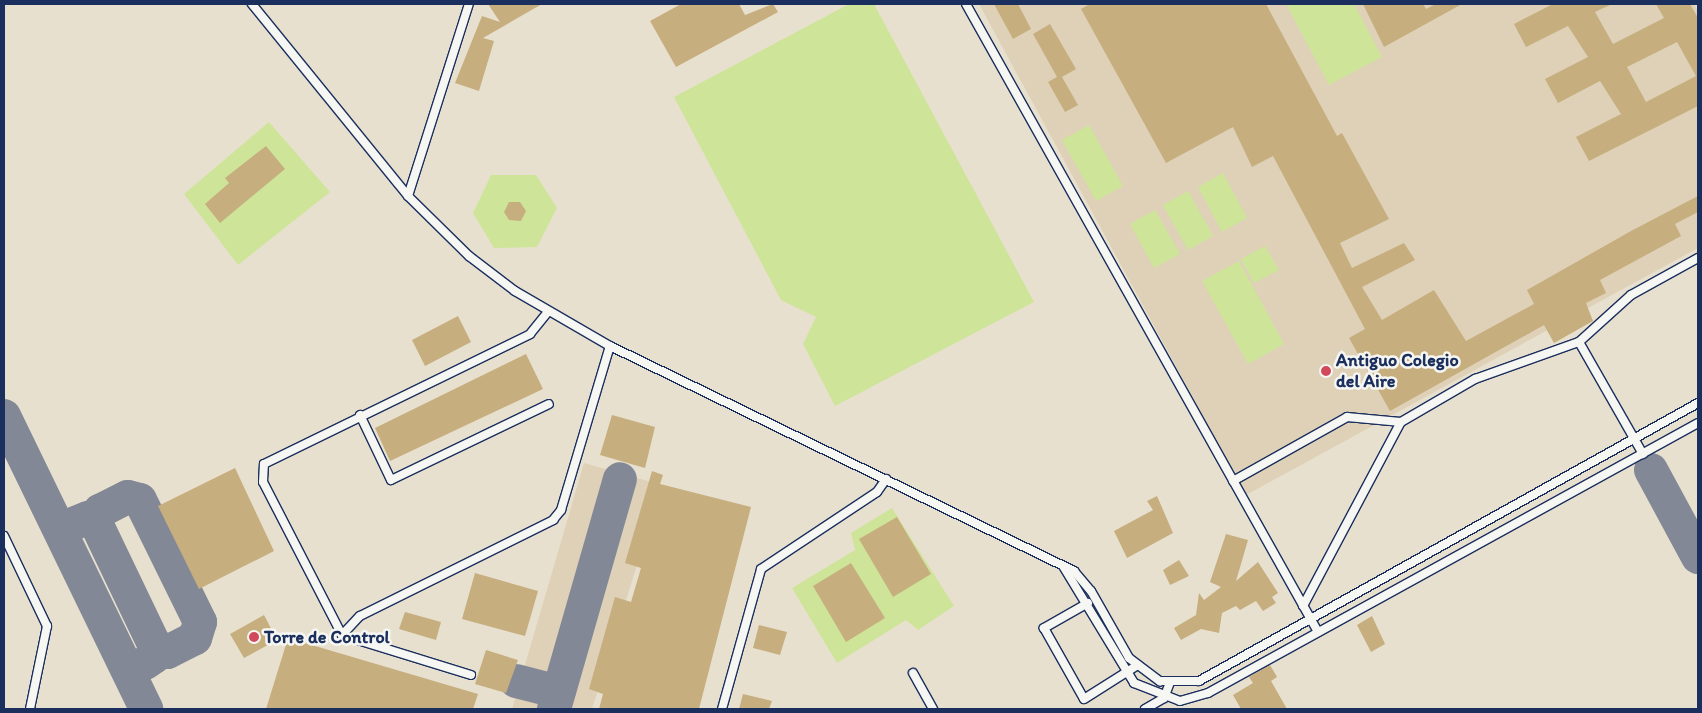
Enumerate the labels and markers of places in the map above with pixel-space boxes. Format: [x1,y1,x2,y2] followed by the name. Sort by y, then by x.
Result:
[1336,350,1459,392] place label: Antiguo Colegio del Aire
[1320,365,1332,377] marker: Antiguo Colegio del Aire
[264,626,390,648] place label: Torre de Control
[248,631,260,643] marker: Torre de Control

